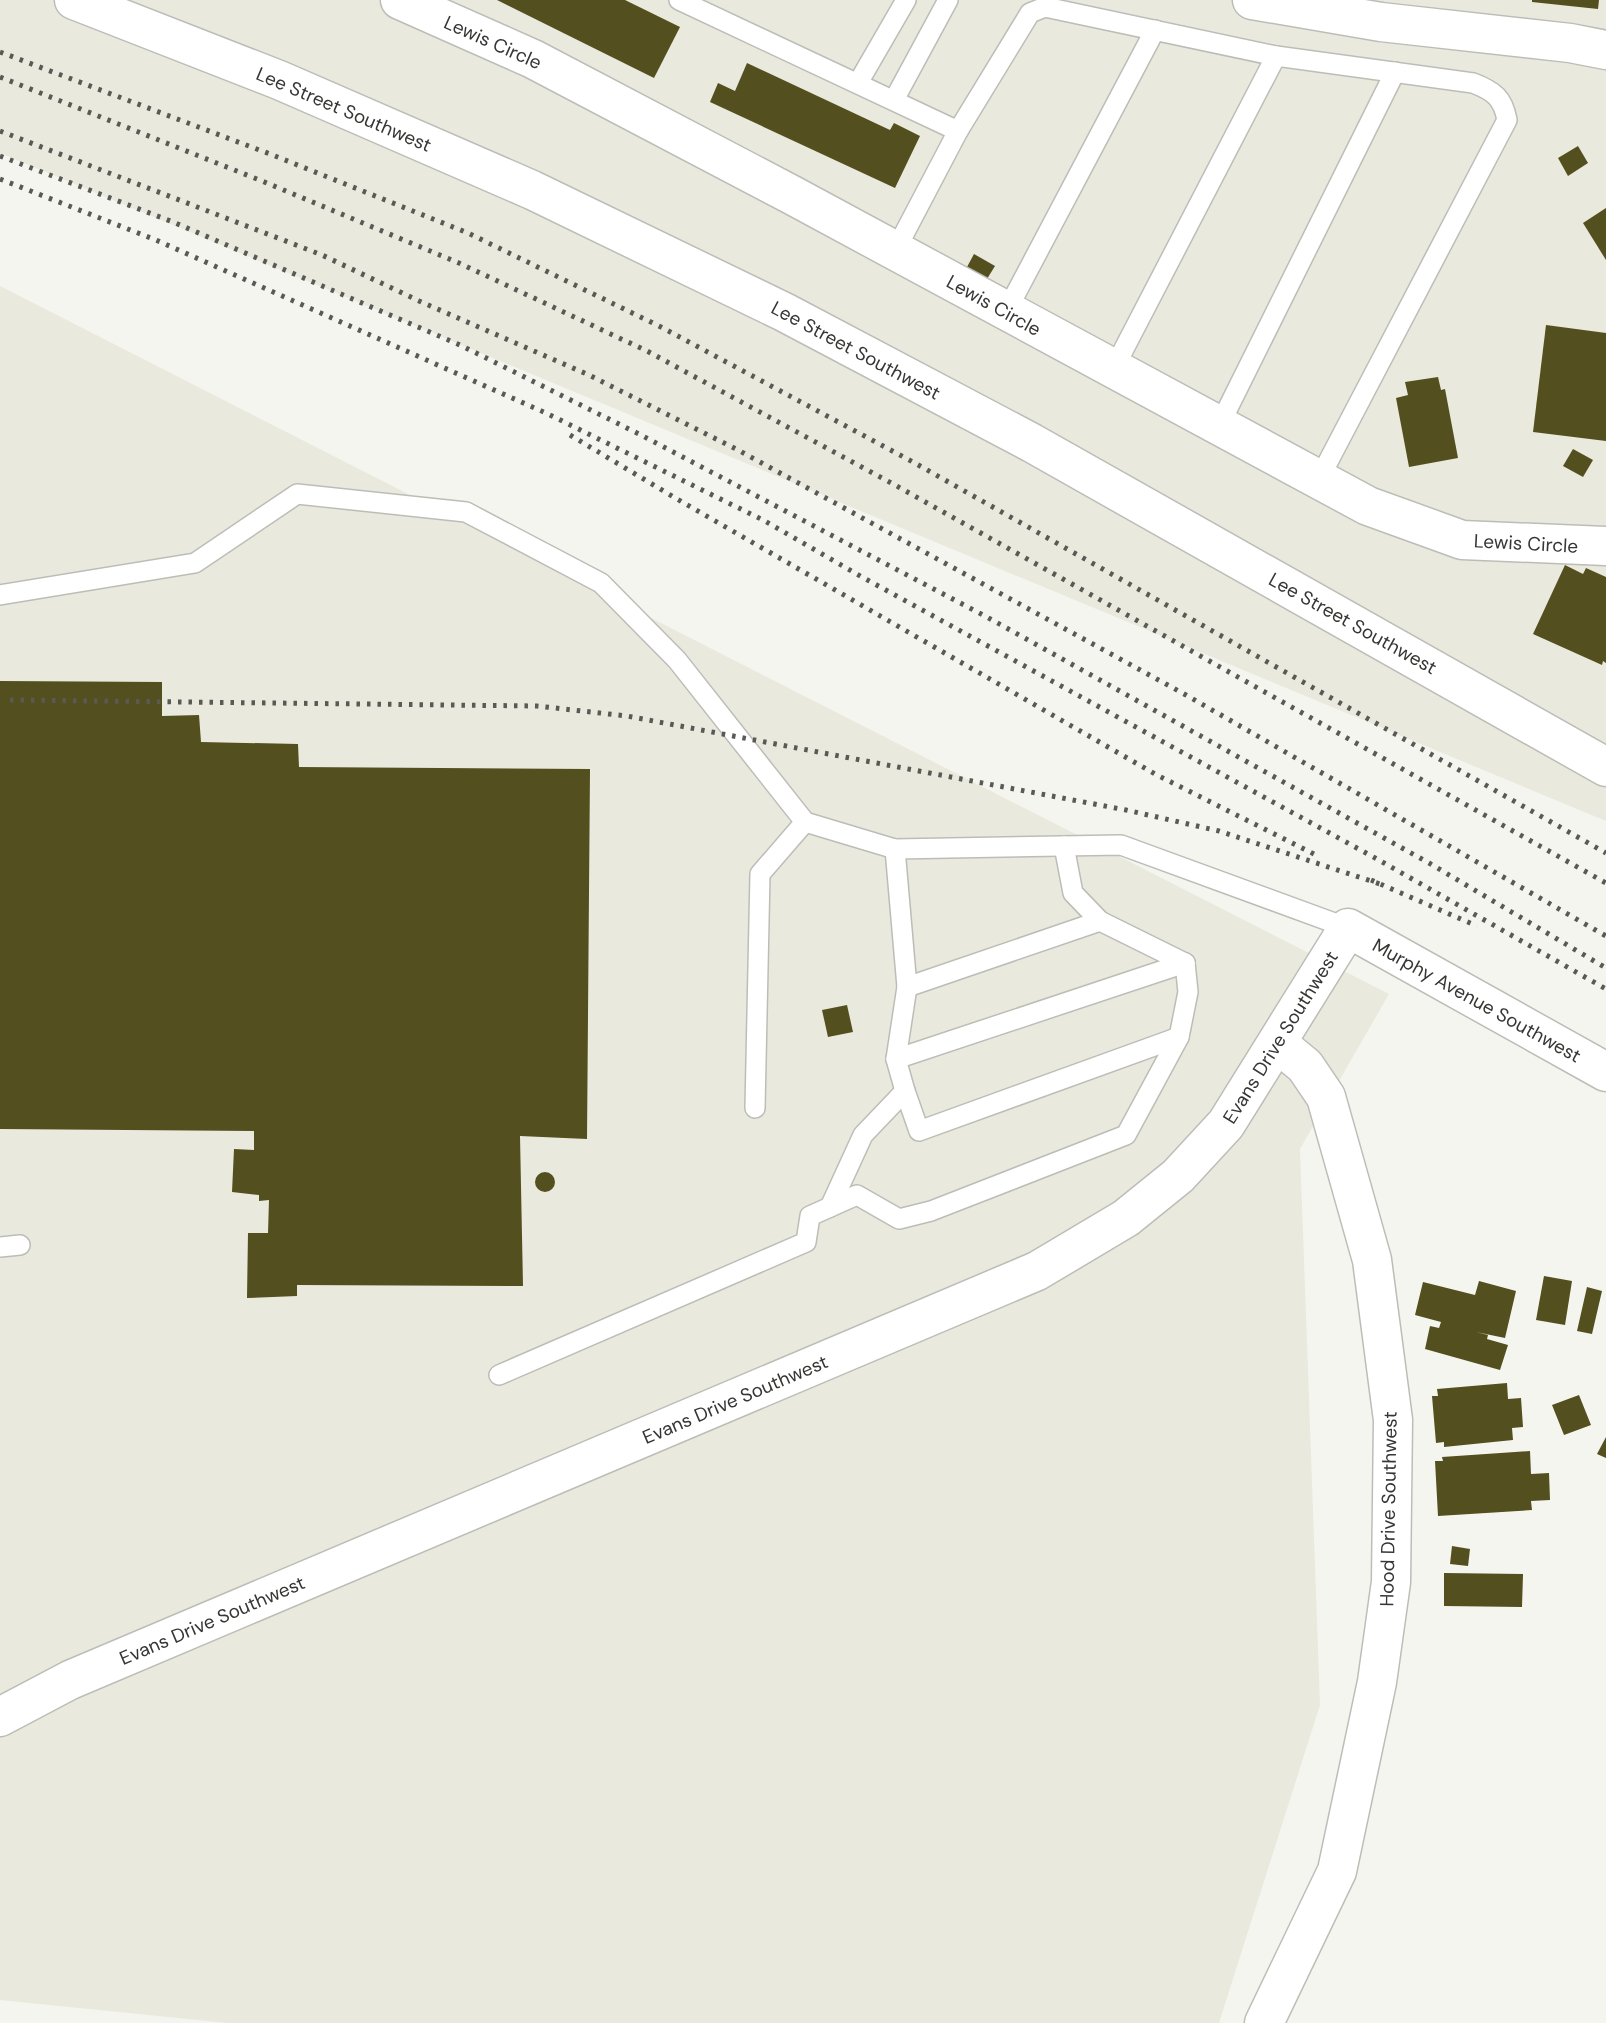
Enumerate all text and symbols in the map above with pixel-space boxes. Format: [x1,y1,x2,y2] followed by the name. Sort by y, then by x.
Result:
[440,10,546,75] street label: Lewis Circle
[252,61,435,158] street label: Lee Street Southwest
[942,269,1045,342] street label: Lewis Circle
[767,295,945,406] street label: Lee Street Southwest
[1473,528,1579,559] street label: Lewis Circle
[1264,567,1441,680] street label: Lee Street Southwest
[1368,933,1585,1068] street label: Murphy Avenue Southwest
[1217,946,1344,1128] street label: Evans Drive Southwest
[639,1349,832,1450] street label: Evans Drive Southwest
[1374,1411,1403,1607] street label: Hood Drive Southwest
[116,1570,309,1671] street label: Evans Drive Southwest

